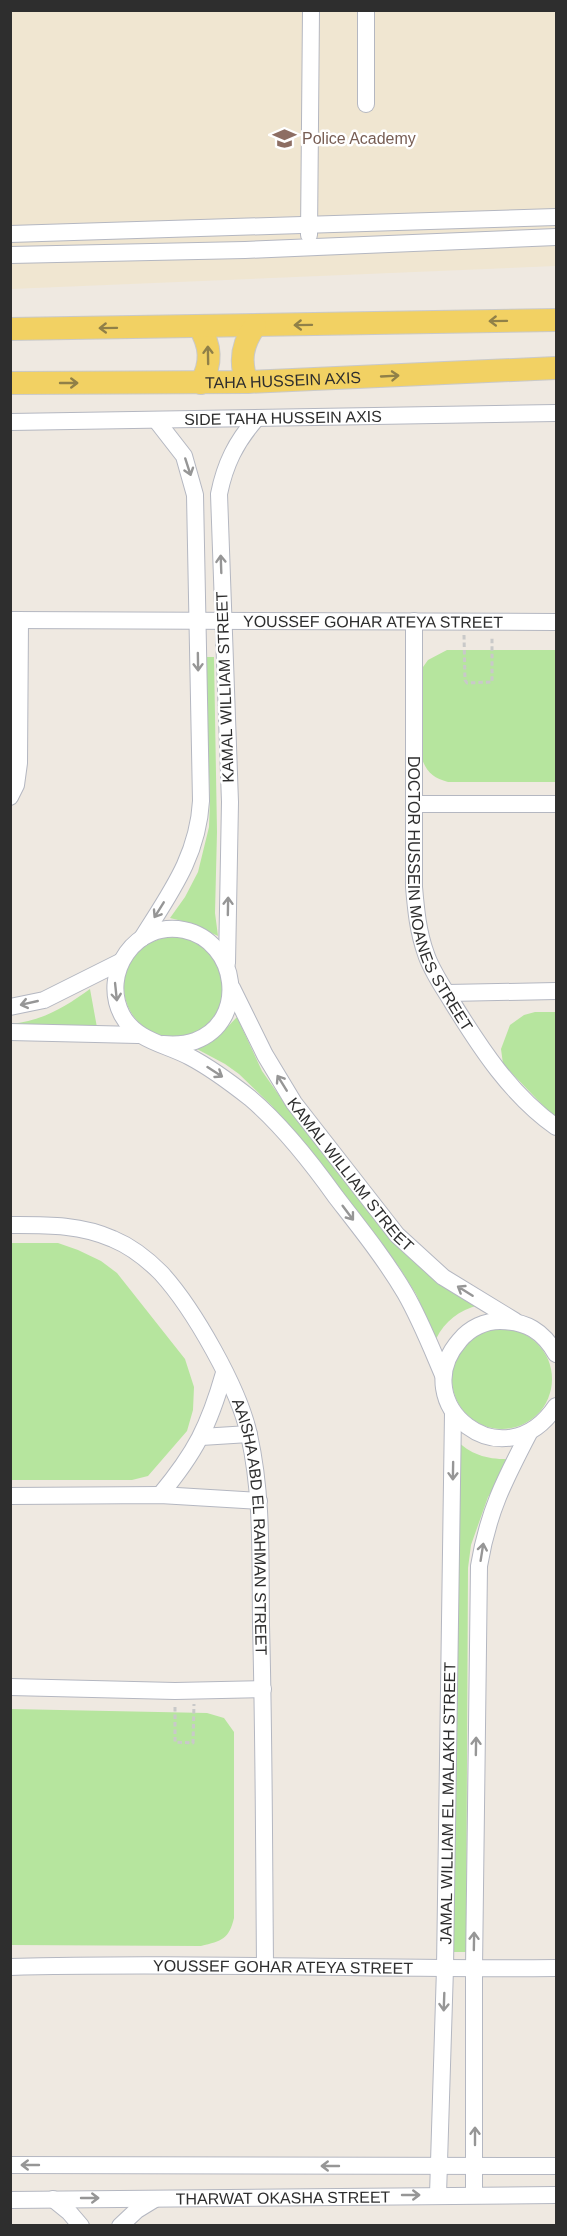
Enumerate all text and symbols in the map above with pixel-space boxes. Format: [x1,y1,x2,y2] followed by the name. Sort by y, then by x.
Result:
[271,125,297,151] school or university icon: Police Academy
[302,130,416,147] place label: Police Academy
[489,315,509,327] one-way arrow
[294,319,314,331] one-way arrow
[99,322,119,334] one-way arrow
[202,345,214,365] one-way arrow
[205,368,361,391] street label: TAHA HUSSEIN AXIS
[379,370,399,381] one-way arrow
[58,377,78,389] one-way arrow
[184,407,382,428] street label: SIDE TAHA HUSSEIN AXIS
[184,457,195,476] one-way arrow
[215,555,226,575] one-way arrow
[213,591,237,783] street label: KAMAL WILLIAM STREET
[243,612,503,630] street label: YOUSSEF GOHAR ATEYA STREET
[192,651,204,671] one-way arrow
[406,756,476,1034] street label: DOCTOR HUSSEIN MOANES STREET
[222,896,234,916] one-way arrow
[153,901,165,918] one-way arrow
[111,982,122,1002] one-way arrow
[20,998,39,1009] one-way arrow
[206,1066,223,1079] one-way arrow
[276,1075,288,1092] one-way arrow
[285,1094,417,1255] street label: KAMAL WILLIAM STREET
[342,1204,354,1220] one-way arrow
[456,1285,473,1298] one-way arrow
[229,1396,270,1655] street label: AAISHA ABD EL RAHMAN STREET
[447,1461,458,1481] one-way arrow
[476,1542,487,1562] one-way arrow
[437,1662,458,1945] street label: JAMAL WILLIAM EL MALAKH STREET
[470,1737,482,1757] one-way arrow
[468,1932,480,1952] one-way arrow
[153,1957,413,1976] street label: YOUSSEF GOHAR ATEYA STREET
[438,1992,449,2012] one-way arrow
[469,2127,481,2147] one-way arrow
[21,2159,41,2171] one-way arrow
[321,2160,341,2172] one-way arrow
[176,2188,391,2207] street label: THARWAT OKASHA STREET
[400,2189,420,2201] one-way arrow
[79,2192,99,2204] one-way arrow

